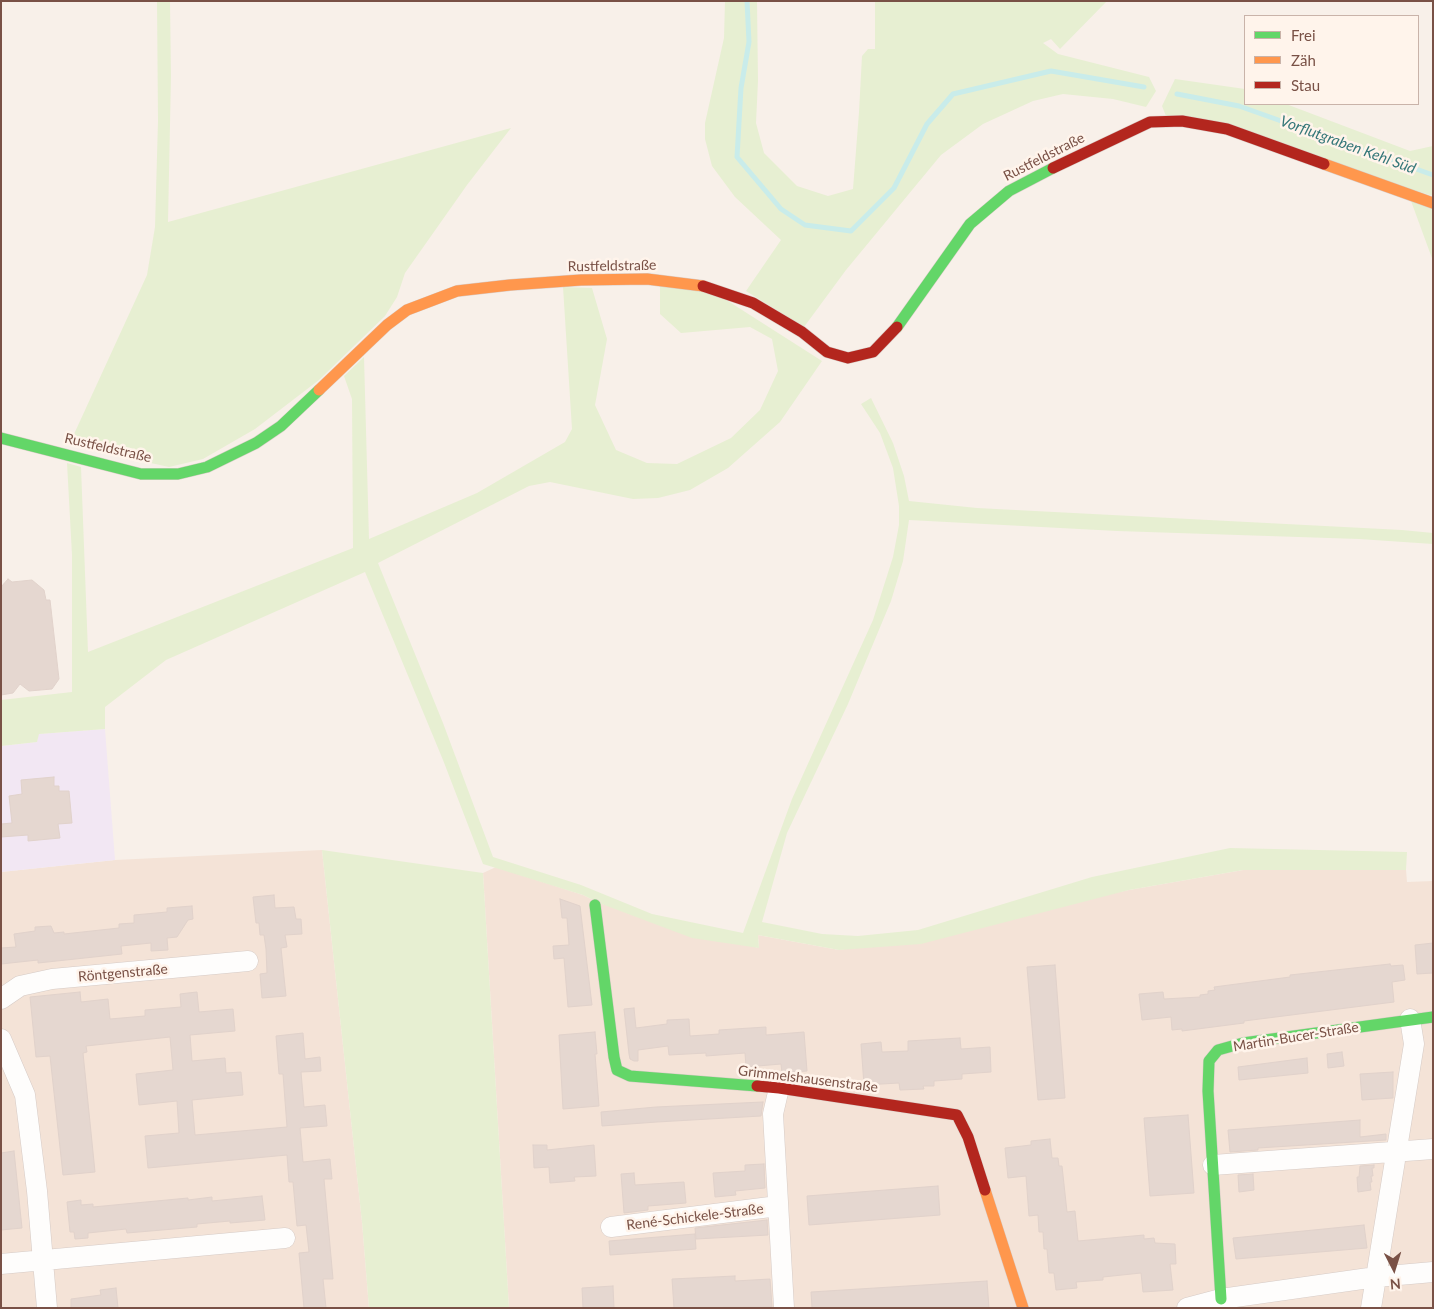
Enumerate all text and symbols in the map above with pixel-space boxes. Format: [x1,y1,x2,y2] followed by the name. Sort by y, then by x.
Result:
[1244,15,1419,105] legend
[1291,26,1316,44] text: Frei
[1291,51,1316,69] text: Zäh
[1291,76,1320,94] text: Stau
[1278,112,1418,178] water label: Vorflutgraben Kehl Süd
[1001,129,1087,185] street label: Rustfeldstraße
[567,257,657,275] street label: Rustfeldstraße
[63,430,153,466] street label: Rustfeldstraße
[77,961,169,985] street label: Röntgenstraße
[1232,1019,1360,1055] street label: Martin-Bucer-Straße
[737,1062,879,1096] street label: Grimmelshausenstraße
[626,1200,764,1234] street label: René-Schickele-Straße
[1369,1244,1419,1294] north arrow
[1389,1276,1401,1293] text: N

